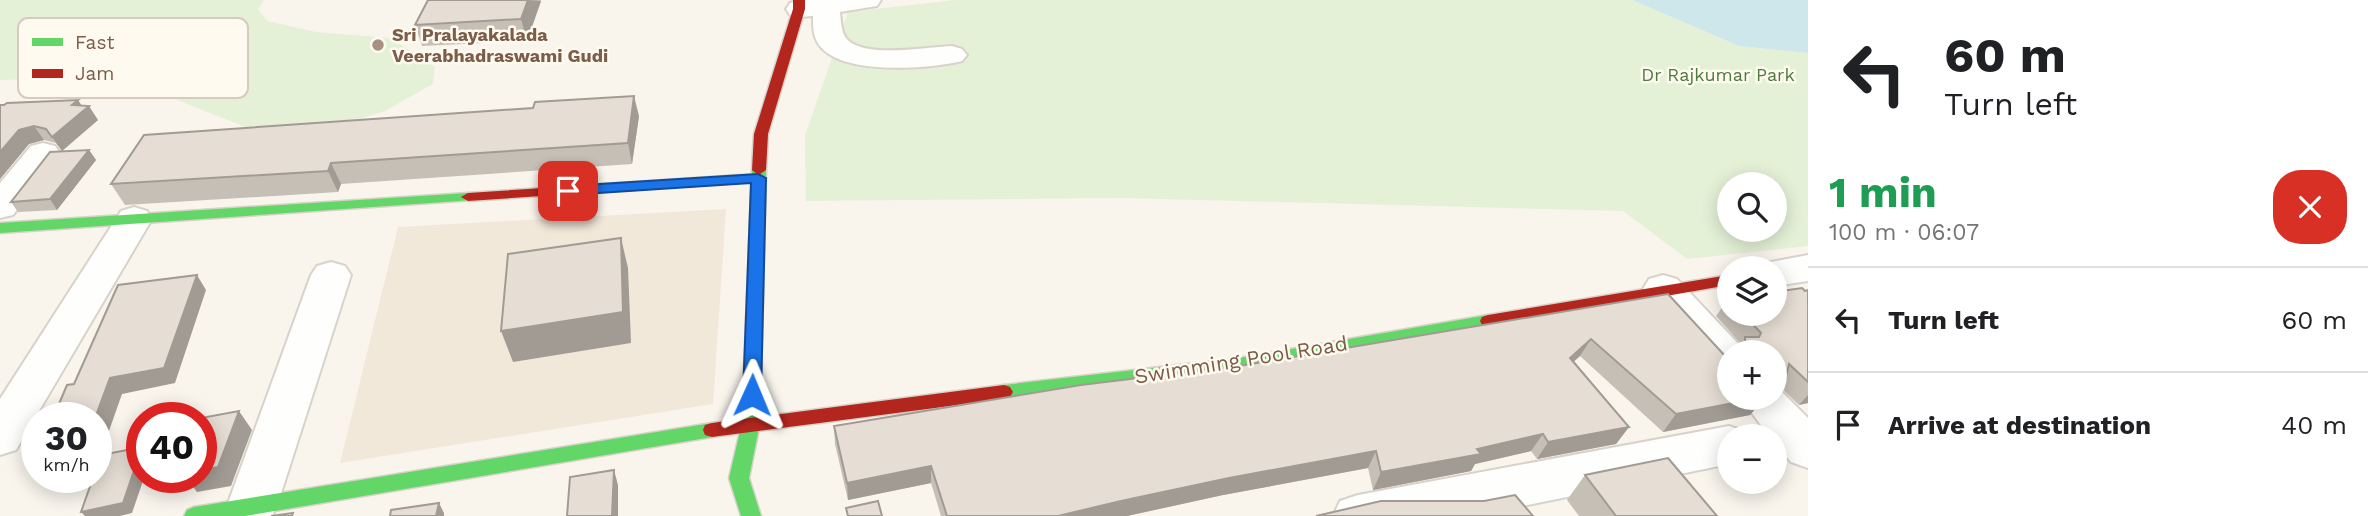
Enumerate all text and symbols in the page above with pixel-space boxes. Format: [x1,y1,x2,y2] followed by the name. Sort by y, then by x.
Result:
[18,18,248,98] legend
[392,24,608,66] place label: Sri Pralayakalada Veerabhadraswami Gudi
[1944,26,2066,84] text: 60 m
[1829,28,1920,119] icon: left
[75,31,114,54] text: Fast
[370,37,386,53] marker: Sri Pralayakalada Veerabhadraswami Gudi
[75,62,114,85] text: Jam
[1641,64,1795,85] park label: Dr Rajkumar Park
[1944,85,2077,123] text: Turn left
[538,161,598,221] pin
[1829,168,1937,217] text: 1 min
[2273,170,2347,244] button: close
[549,172,587,210] icon: arrive
[1717,172,1787,494] map controls
[1717,172,1787,242] button: search
[1829,219,1979,246] text: 100 m · 06:07
[1717,256,1787,326] button: layers
[1829,301,1867,339] icon: left
[1888,305,1999,335] text: Turn left
[2281,305,2347,335] text: 60 m
[1133,330,1349,389] street label: Swimming Pool Road
[1717,340,1787,410] button: +
[715,358,789,432] position arrow
[126,402,217,493] speed limit sign: 40
[1829,406,1867,444] icon: arrive
[1888,410,2151,440] text: Arrive at destination
[2281,410,2347,440] text: 40 m
[45,417,88,459] text: 30
[1717,424,1787,494] button: −
[43,454,90,475] text: km/h

